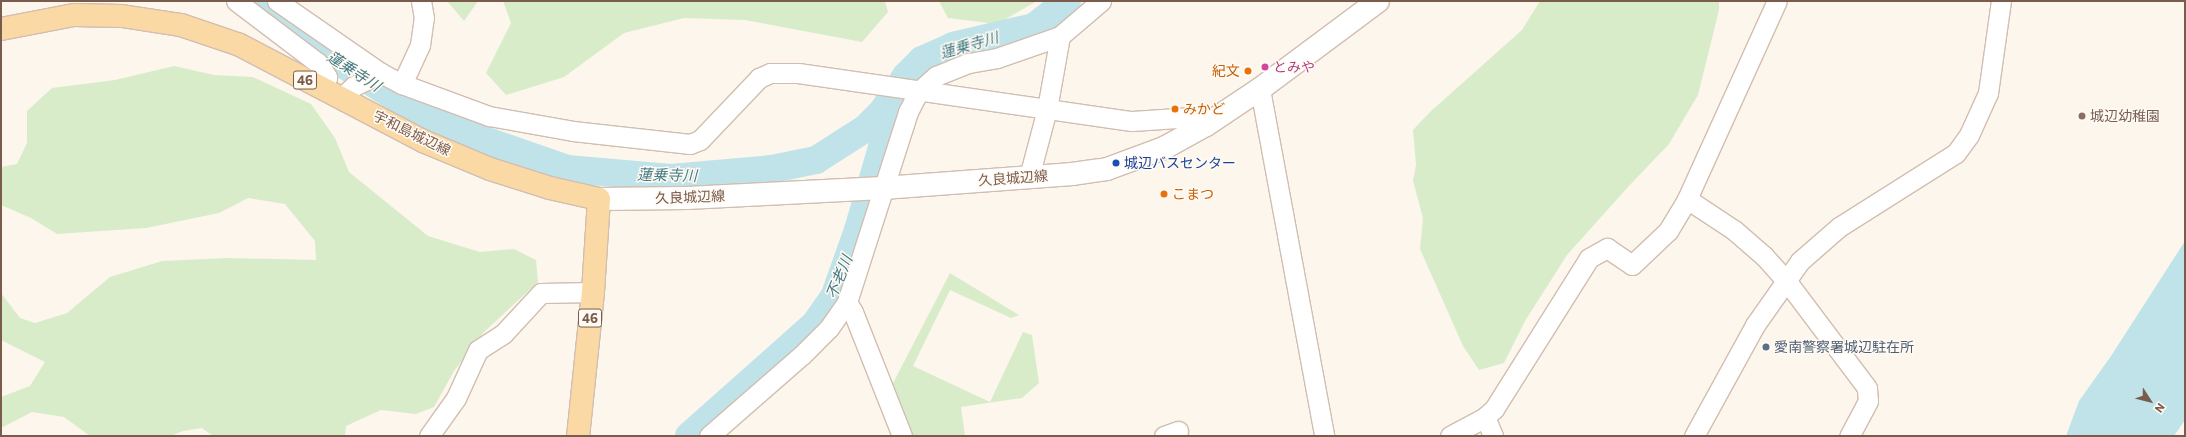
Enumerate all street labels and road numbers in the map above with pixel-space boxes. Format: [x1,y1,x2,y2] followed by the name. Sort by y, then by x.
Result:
[293,69,317,91] road number: 46
[371,107,453,159] street label: 宇和島城辺線
[977,167,1049,189] street label: 久良城辺線
[655,187,725,207] street label: 久良城辺線
[578,307,602,329] road number: 46

